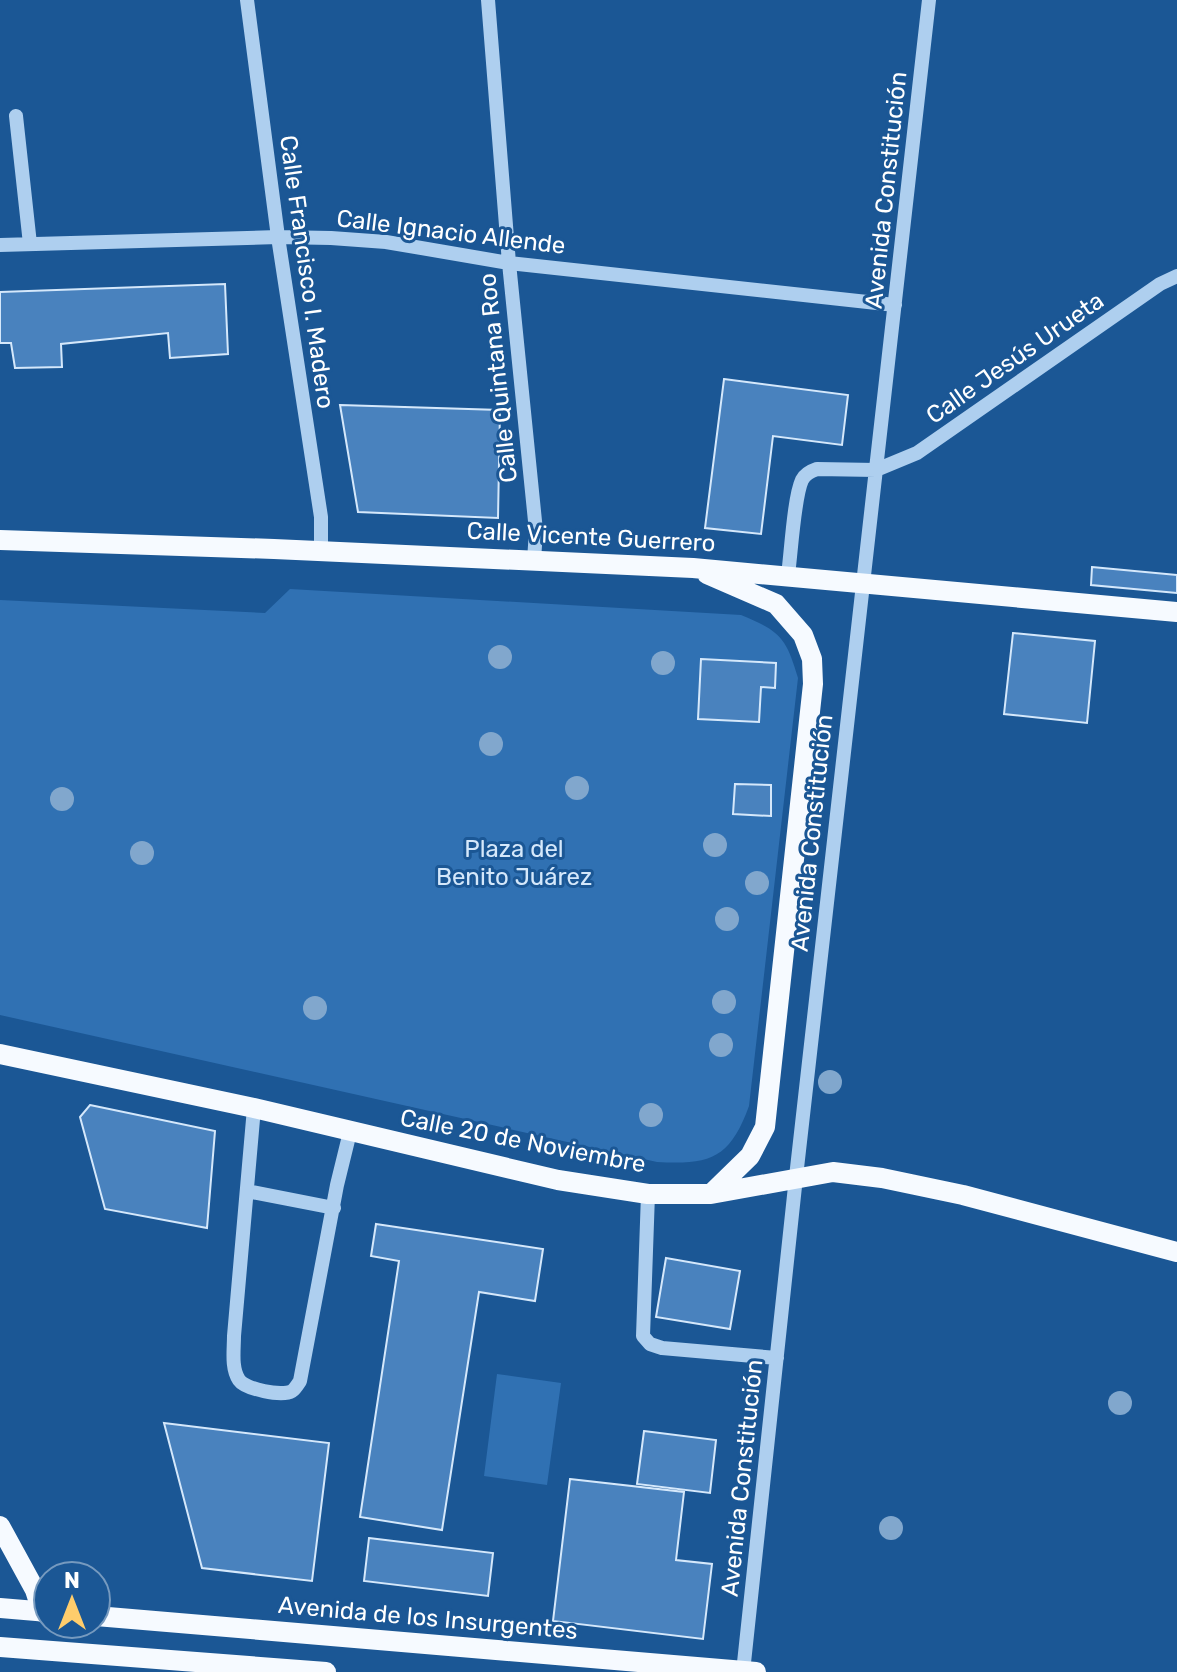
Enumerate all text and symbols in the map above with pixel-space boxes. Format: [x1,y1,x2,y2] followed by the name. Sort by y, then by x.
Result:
[860,70,912,310] street label: Avenida Constitución
[274,133,340,411] street label: Calle Francisco I. Madero
[335,204,567,260] street label: Calle Ignacio Allende
[473,272,523,484] street label: Calle Quintana Roo
[921,286,1109,430] street label: Calle Jesús Urueta
[466,517,716,557] street label: Calle Vicente Guerrero
[786,713,838,953] street label: Avenida Constitución
[436,835,592,891] park label: Plaza del Benito Juárez
[398,1103,648,1179] street label: Calle 20 de Noviembre
[716,1358,768,1598] street label: Avenida Constitución
[32,1560,112,1640] north arrow
[64,1567,80,1594] text: N
[277,1591,579,1645] street label: Avenida de los Insurgentes

